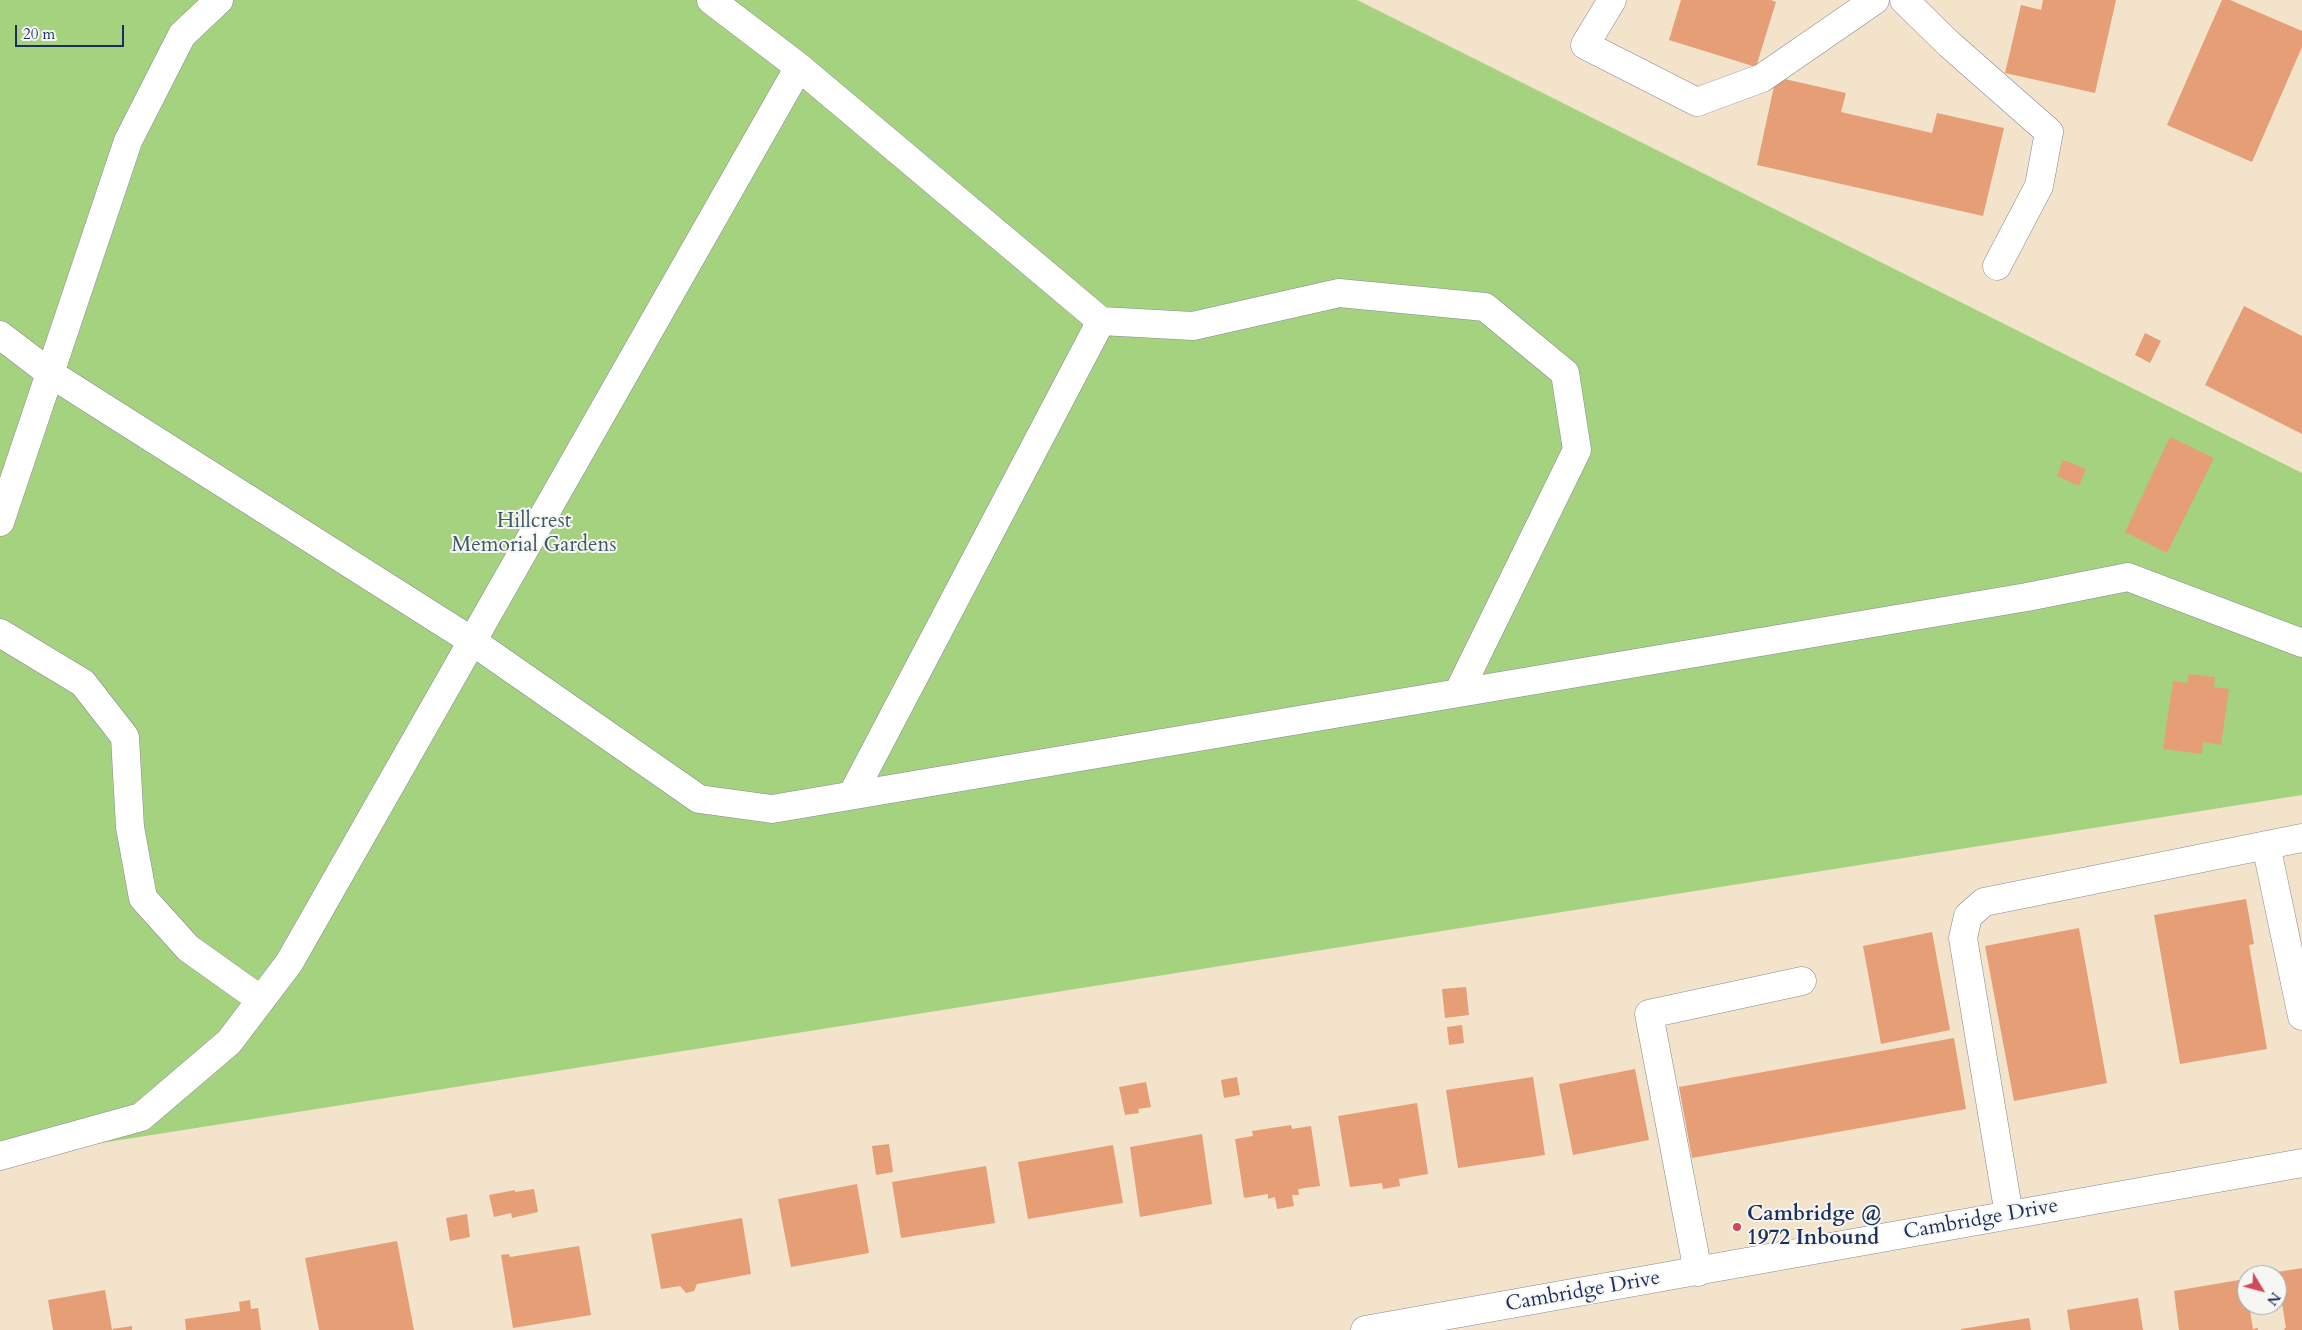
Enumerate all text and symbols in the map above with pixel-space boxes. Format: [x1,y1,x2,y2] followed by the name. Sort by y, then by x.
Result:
[18,15,126,47] scale bar
[23,24,55,44] text: 20 m
[451,509,617,559] park label: Hillcrest Memorial Gardens
[1902,1194,2060,1246] street label: Cambridge Drive
[1747,1202,1882,1252] place label: Cambridge @ 1972 Inbound
[1731,1221,1743,1233] marker: Cambridge @ 1972 Inbound
[2237,1265,2287,1315] north arrow
[1504,1266,1662,1318] street label: Cambridge Drive
[2262,1288,2285,1309] text: N

